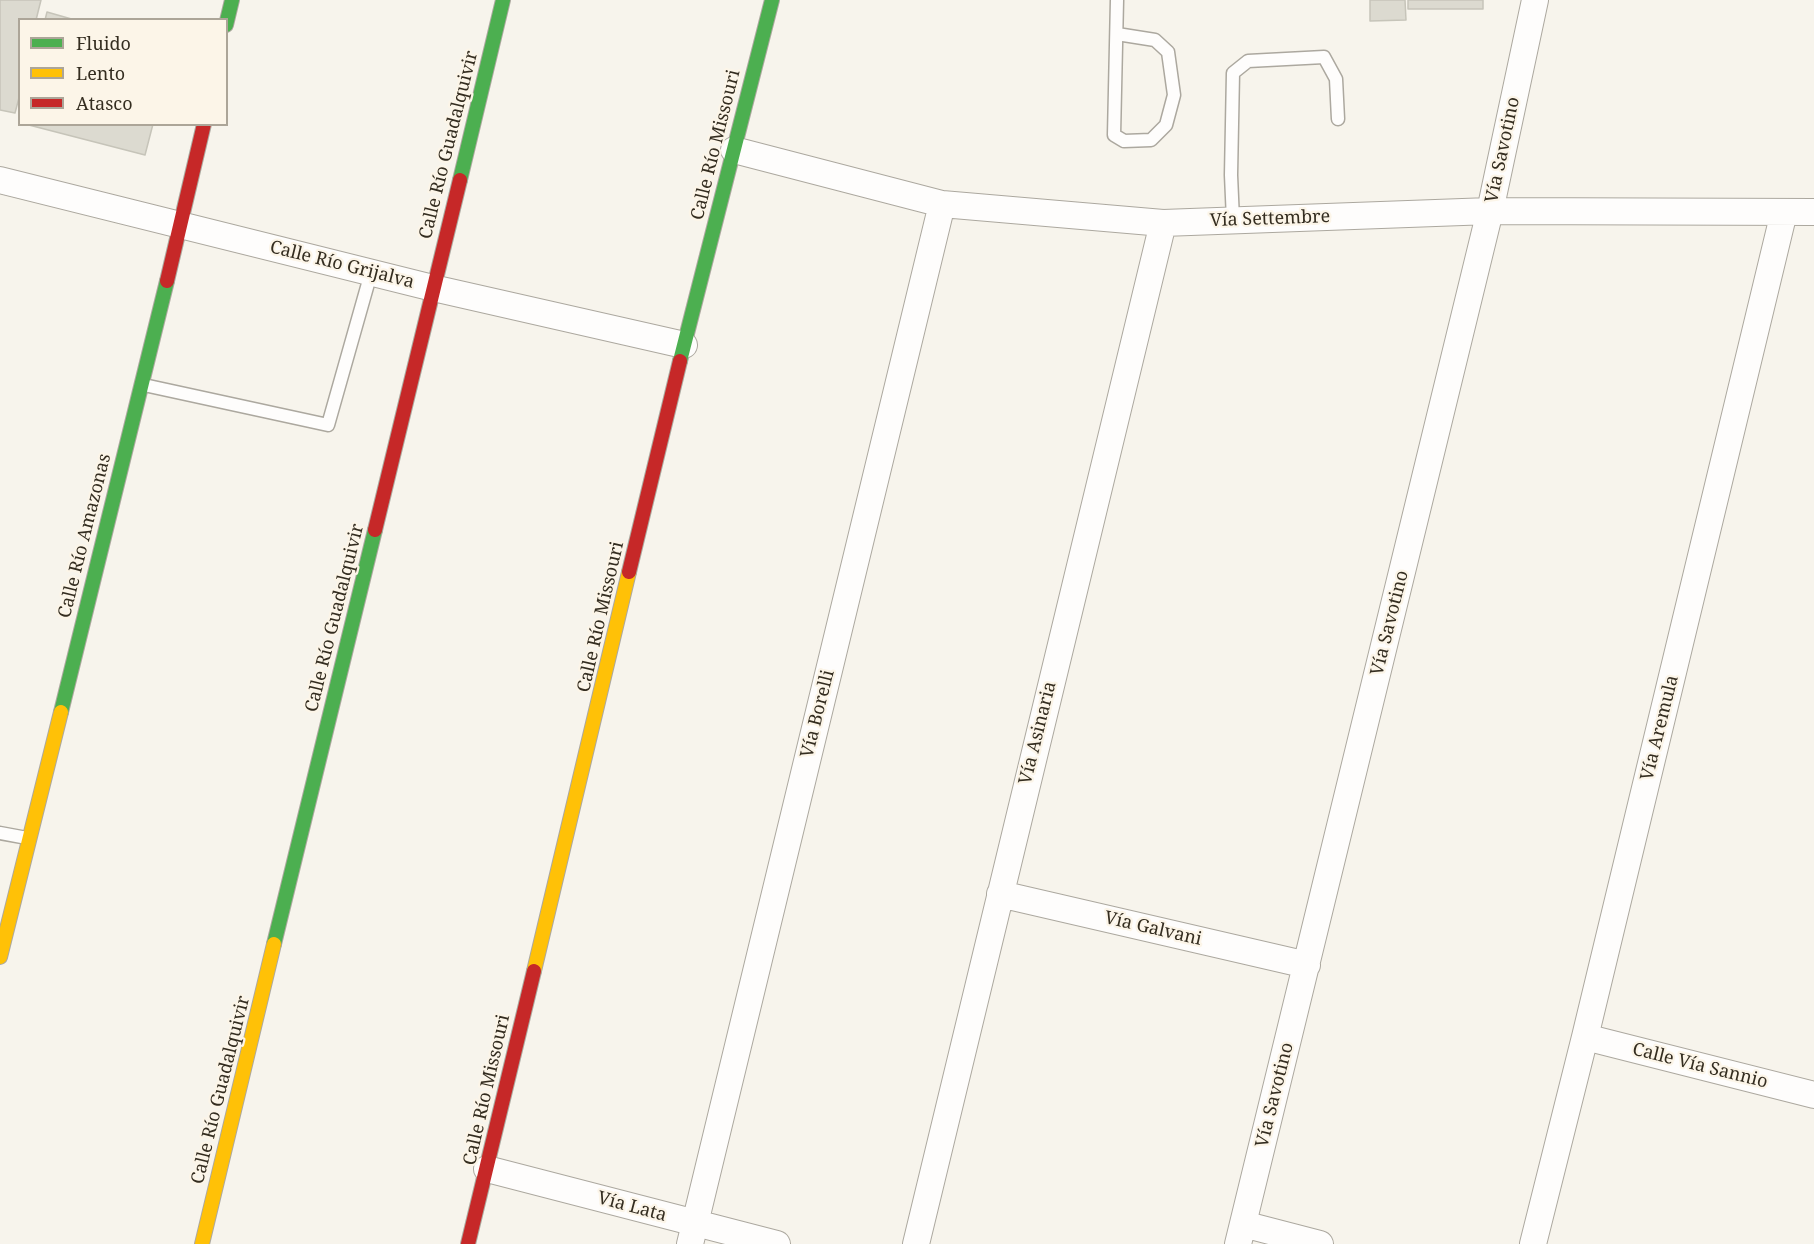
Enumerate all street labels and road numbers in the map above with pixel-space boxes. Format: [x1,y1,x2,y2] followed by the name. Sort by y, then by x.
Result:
[415,49,483,241] street label: Calle Río Guadalquivir
[687,68,745,222] street label: Calle Río Missouri
[1481,95,1525,205] street label: Vía Savotino
[1209,206,1331,232] street label: Vía Settembre
[268,237,416,293] street label: Calle Río Grijalva
[54,452,116,620] street label: Calle Río Amazonas
[301,522,369,714] street label: Calle Río Guadalquivir
[573,539,629,695] street label: Calle Río Missouri
[1367,568,1413,678] street label: Vía Savotino
[797,668,839,760] street label: Vía Borelli
[1636,673,1684,783] street label: Vía Aremula
[1015,679,1061,787] street label: Vía Asinaria
[1102,907,1204,951] street label: Vía Galvani
[187,994,255,1186] street label: Calle Río Guadalquivir
[459,1012,515,1168] street label: Calle Río Missouri
[1630,1039,1770,1093] street label: Calle Vía Sannio
[1252,1040,1298,1150] street label: Vía Savotino
[595,1187,669,1227] street label: Vía Lata

